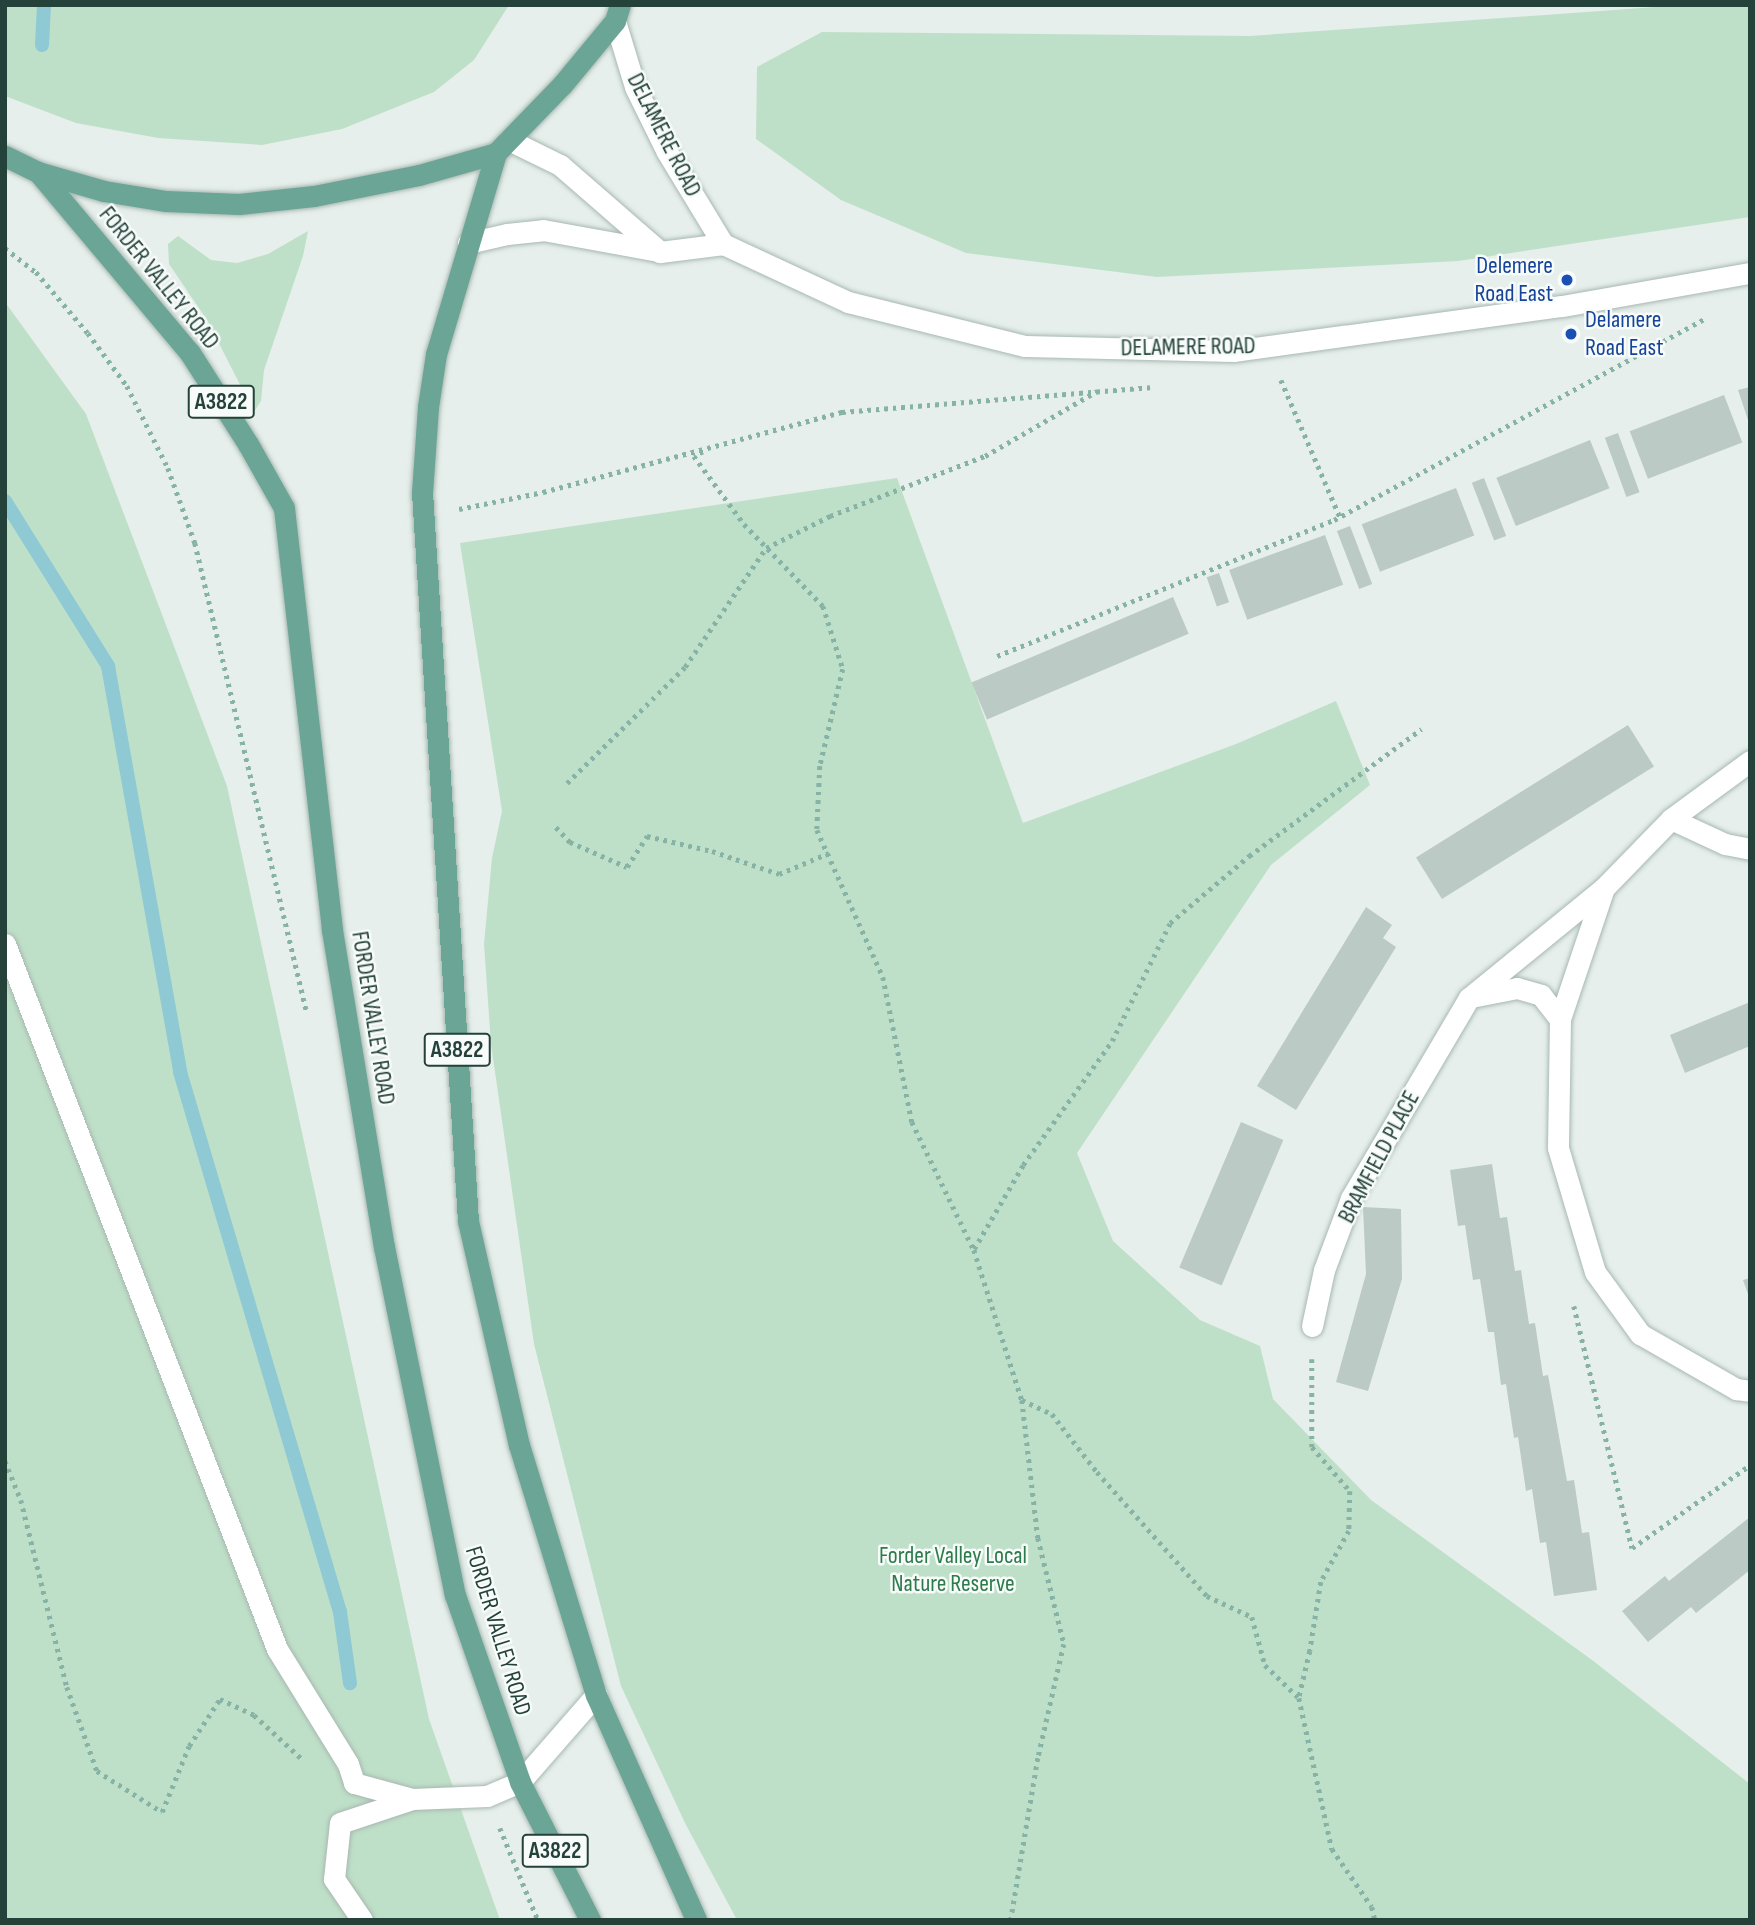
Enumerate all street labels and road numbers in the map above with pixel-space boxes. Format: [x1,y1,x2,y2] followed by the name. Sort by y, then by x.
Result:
[621,68,707,202] street label: DELAMERE ROAD
[93,201,225,355] street label: FORDER VALLEY ROAD
[1120,331,1256,363] street label: DELAMERE ROAD
[186,382,256,422] road number: A3822
[345,929,401,1107] street label: FORDER VALLEY ROAD
[422,1030,492,1070] road number: A3822
[1332,1086,1426,1228] street label: BRAMFIELD PLACE
[459,1543,537,1719] street label: FORDER VALLEY ROAD
[520,1832,590,1870] road number: A3822

